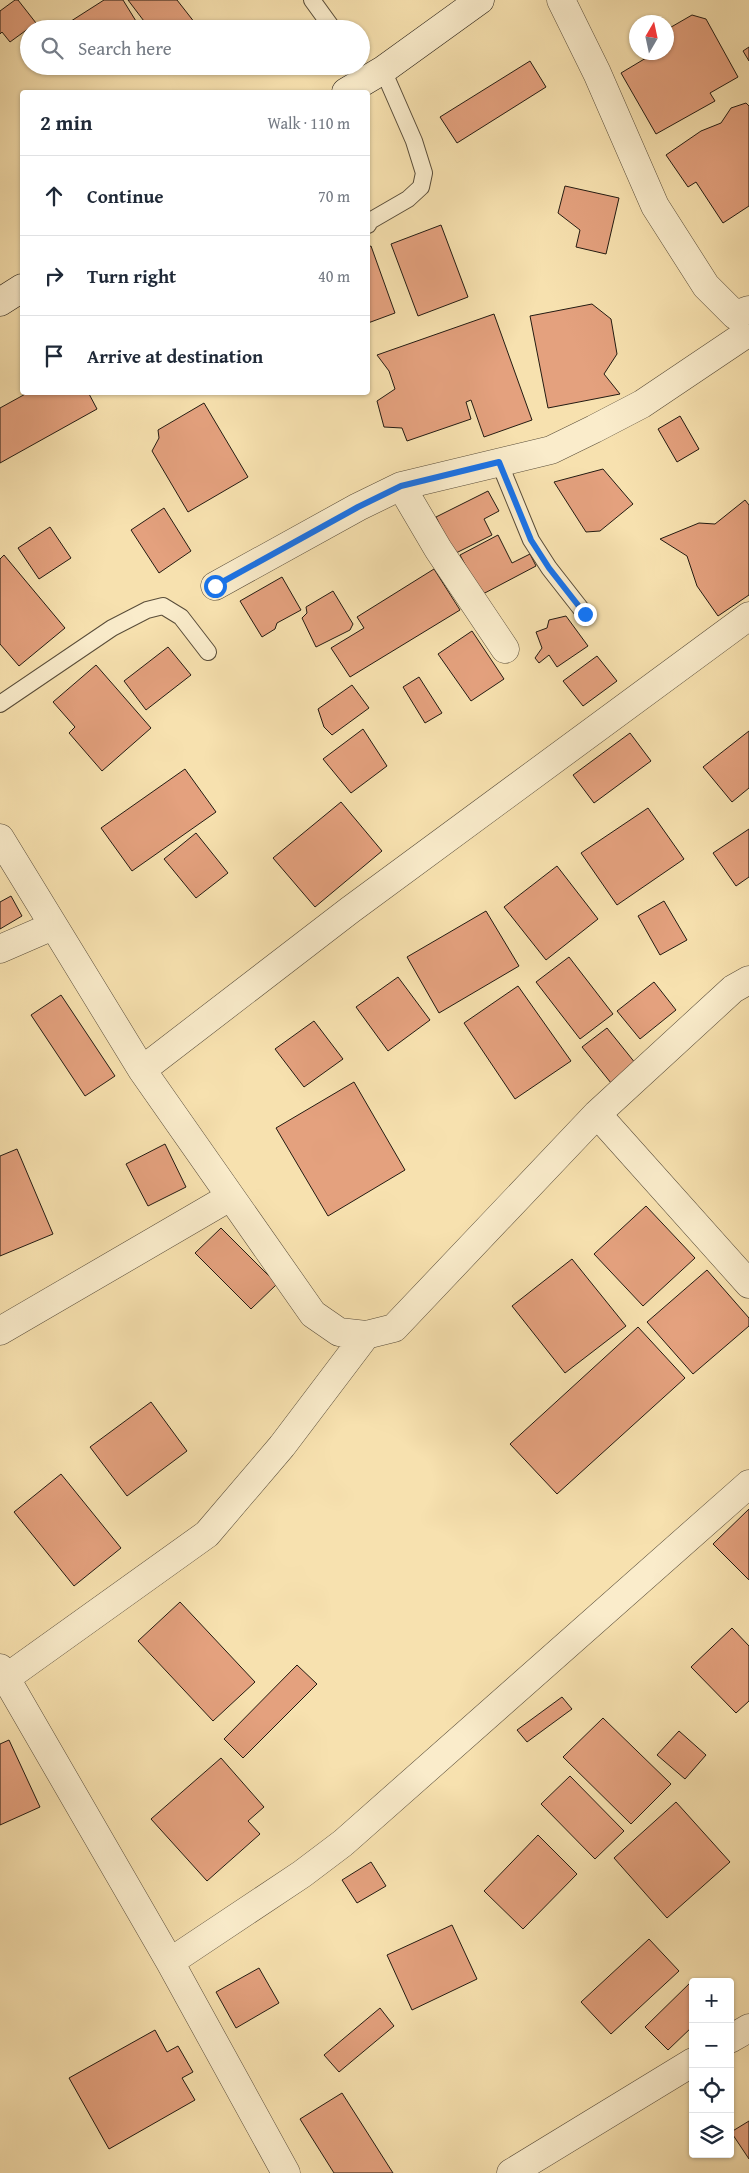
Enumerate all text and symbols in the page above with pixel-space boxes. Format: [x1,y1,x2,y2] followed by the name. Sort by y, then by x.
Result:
[629,15,674,60] north arrow
[20,20,370,75] search box
[38,34,66,62] icon: search
[78,34,172,62] text: Search here
[40,107,92,138] text: 2 min
[267,111,350,135] text: Walk · 110 m
[40,182,68,210] icon: ahead
[87,182,164,210] text: Continue
[318,184,350,208] text: 70 m
[40,262,68,290] icon: right
[87,262,176,290] text: Turn right
[318,264,350,288] text: 40 m
[40,342,68,370] icon: arrive
[87,342,263,370] text: Arrive at destination
[204,575,227,598] route start
[574,603,597,626] route end
[689,1978,734,2158] map controls
[689,1978,734,2023] button: +
[689,2023,734,2068] button: −
[689,2068,734,2113] button: locate
[689,2113,734,2158] button: layers

